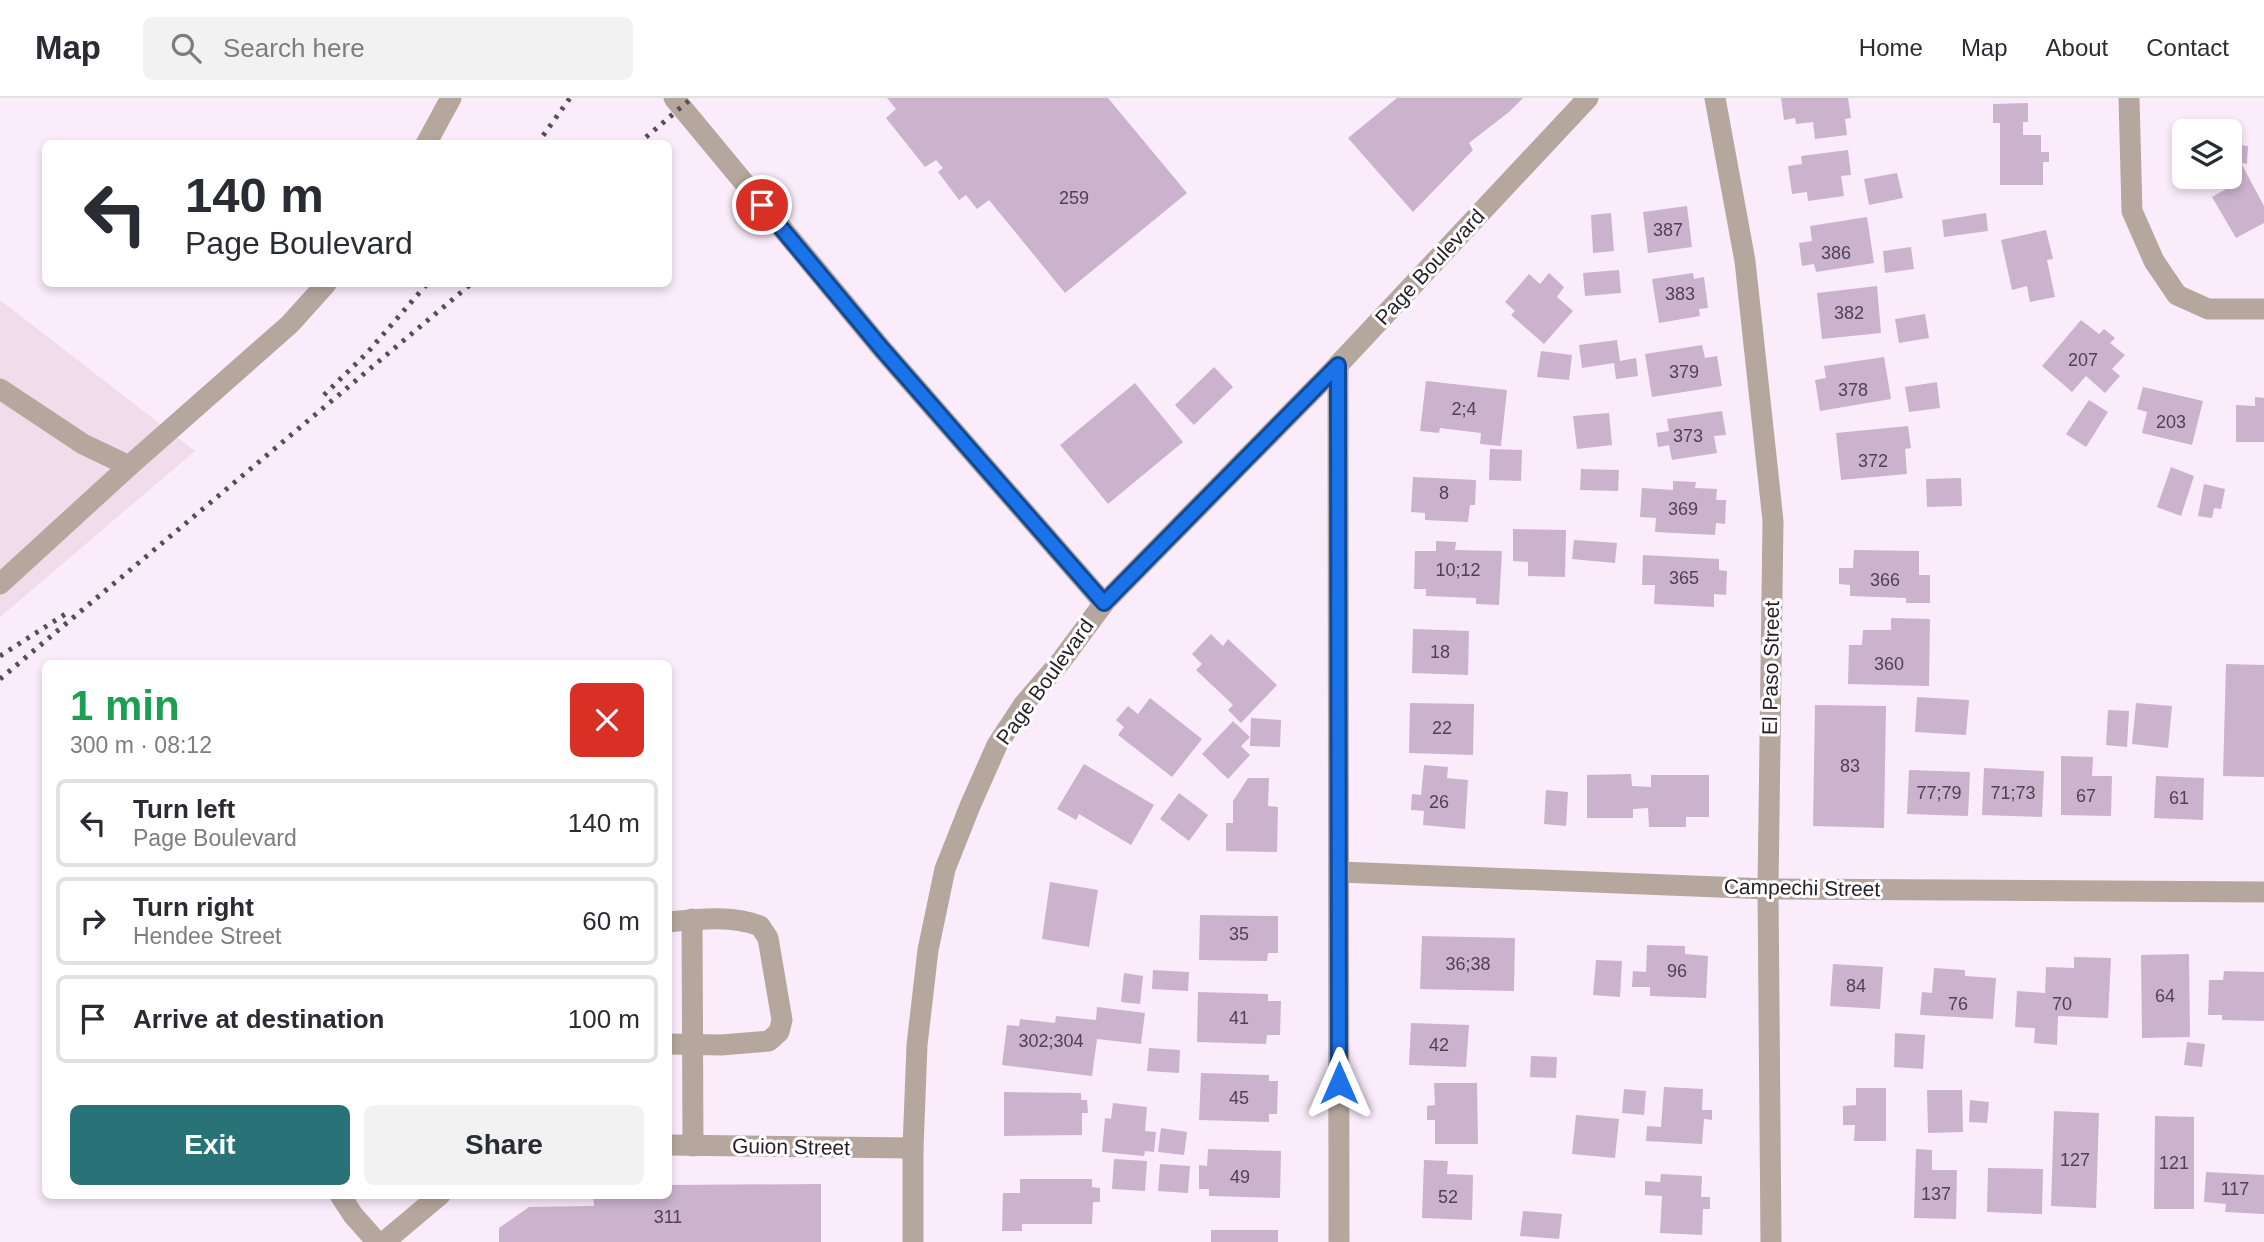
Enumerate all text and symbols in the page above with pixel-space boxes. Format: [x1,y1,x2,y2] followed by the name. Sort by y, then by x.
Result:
[143,17,633,80] search box
[35,29,101,66] text: Map
[167,29,205,67] icon: search
[223,33,365,63] text: Search here
[1859,34,1923,61] text: Home
[1961,34,2008,61] text: Map
[2046,34,2108,61] text: About
[2146,34,2229,61] text: Contact
[2172,119,2242,189] map controls
[2172,119,2242,189] button: layers
[70,168,161,259] icon: left
[185,168,324,222] text: 140 m
[732,175,792,235] pin
[743,186,781,224] icon: arrive
[1059,188,1089,208] house number: 259
[1370,204,1489,329] street label: Page Boulevard
[1653,220,1683,240] house number: 387
[185,225,413,261] text: Page Boulevard
[1821,243,1851,263] house number: 386
[1665,284,1695,304] house number: 383
[1834,303,1864,323] house number: 382
[2068,350,2098,370] house number: 207
[1669,362,1699,382] house number: 379
[1838,380,1868,400] house number: 378
[1451,399,1477,419] house number: 2;4
[2156,412,2186,432] house number: 203
[1673,426,1703,446] house number: 373
[1858,451,1888,471] house number: 372
[1439,483,1449,503] house number: 8
[1668,499,1698,519] house number: 369
[1435,560,1481,580] house number: 10;12
[1669,568,1699,588] house number: 365
[1870,570,1900,590] house number: 366
[1758,601,1783,735] street label: El Paso Street
[991,614,1098,749] street label: Page Boulevard
[1430,642,1450,662] house number: 18
[1874,654,1904,674] house number: 360
[70,682,180,729] text: 1 min
[570,683,644,757] button: close
[1432,718,1452,738] house number: 22
[70,732,212,758] text: 300 m · 08:12
[1840,756,1860,776] house number: 83
[1916,783,1962,803] house number: 77;79
[1990,783,2036,803] house number: 71;73
[2076,786,2096,806] house number: 67
[2169,788,2189,808] house number: 61
[1429,792,1449,812] house number: 26
[133,794,235,824] text: Turn left
[74,804,112,842] icon: left
[568,808,640,838] text: 140 m
[133,825,297,851] text: Page Boulevard
[1724,875,1881,900] street label: Campechi Street
[133,892,254,922] text: Turn right
[74,902,112,940] icon: right
[582,906,640,936] text: 60 m
[133,923,281,949] text: Hendee Street
[1229,924,1249,944] house number: 35
[1445,954,1491,974] house number: 36;38
[1667,961,1687,981] house number: 96
[1846,976,1866,996] house number: 84
[2155,986,2175,1006] house number: 64
[1948,994,1968,1014] house number: 76
[2052,994,2072,1014] house number: 70
[74,1000,112,1038] icon: arrive
[133,1004,384,1034] text: Arrive at destination
[568,1004,640,1034] text: 100 m
[1229,1008,1249,1028] house number: 41
[1018,1031,1084,1051] house number: 302;304
[1429,1035,1449,1055] house number: 42
[1302,1046,1376,1120] position arrow
[1229,1088,1249,1108] house number: 45
[70,1105,350,1185] button: Exit
[364,1105,644,1185] button: Share
[732,1134,850,1159] street label: Guion Street
[2060,1150,2090,1170] house number: 127
[2159,1153,2189,1173] house number: 121
[1230,1167,1250,1187] house number: 49
[2221,1179,2249,1199] house number: 117
[1921,1184,1951,1204] house number: 137
[1438,1187,1458,1207] house number: 52
[654,1207,682,1227] house number: 311

